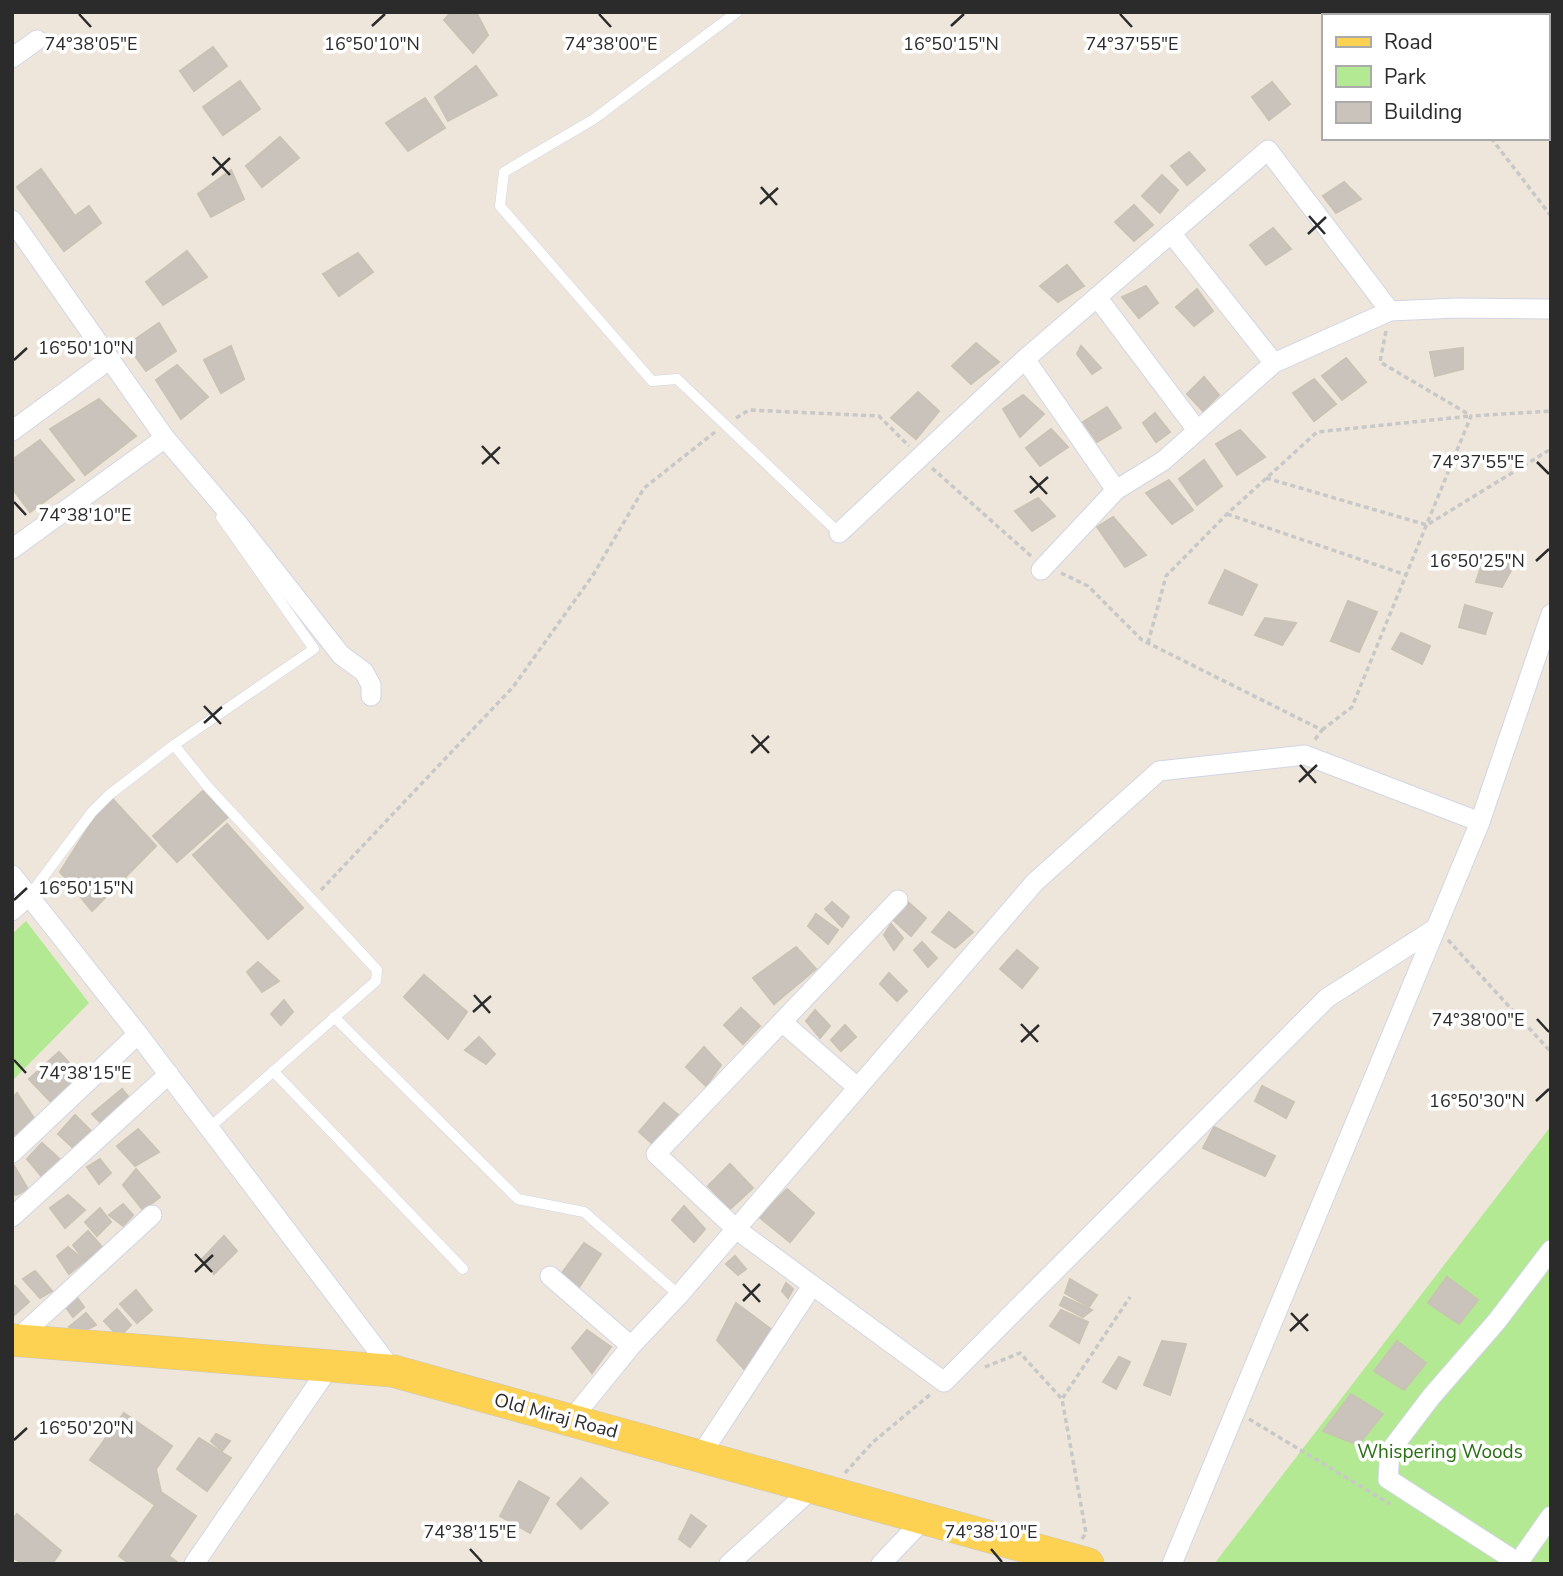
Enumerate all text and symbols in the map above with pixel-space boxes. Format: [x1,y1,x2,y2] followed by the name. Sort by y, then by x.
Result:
[1322,14,1549,140] legend
[1384,28,1433,56] text: Road
[45,32,138,56] text: 74°38'05"E
[324,32,420,56] text: 16°50'10"N
[565,32,658,56] text: 74°38'00"E
[903,32,999,56] text: 16°50'15"N
[1086,32,1179,56] text: 74°37'55"E
[1384,63,1426,91] text: Park
[1384,98,1462,126] text: Building
[38,336,134,360] text: 16°50'10"N
[1432,450,1525,474] text: 74°37'55"E
[39,503,132,527] text: 74°38'10"E
[1429,549,1525,573] text: 16°50'25"N
[38,876,134,900] text: 16°50'15"N
[1432,1008,1525,1032] text: 74°38'00"E
[39,1061,132,1085] text: 74°38'15"E
[1429,1089,1525,1113] text: 16°50'30"N
[491,1387,621,1445] street label: Old Miraj Road
[38,1416,134,1440] text: 16°50'20"N
[1357,1439,1523,1465] park label: Whispering Woods
[424,1520,517,1544] text: 74°38'15"E
[945,1520,1038,1544] text: 74°38'10"E

